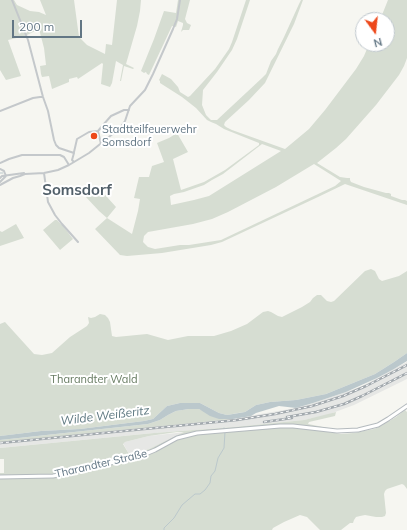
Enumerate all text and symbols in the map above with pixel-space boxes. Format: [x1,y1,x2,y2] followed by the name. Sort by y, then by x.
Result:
[14,12,84,38] scale bar
[355,12,395,52] north arrow
[19,19,54,34] text: 200 m
[372,35,384,50] text: N
[102,123,197,149] place label: Stadtteilfeuerwehr Somsdorf
[89,131,99,141] marker: Stadtteilfeuerwehr Somsdorf
[42,181,112,199] district label: Somsdorf
[50,373,138,387] park label: Tharandter Wald
[60,403,150,429] water label: Wilde Weißeritz
[54,447,148,481] street label: Tharandter Straße

